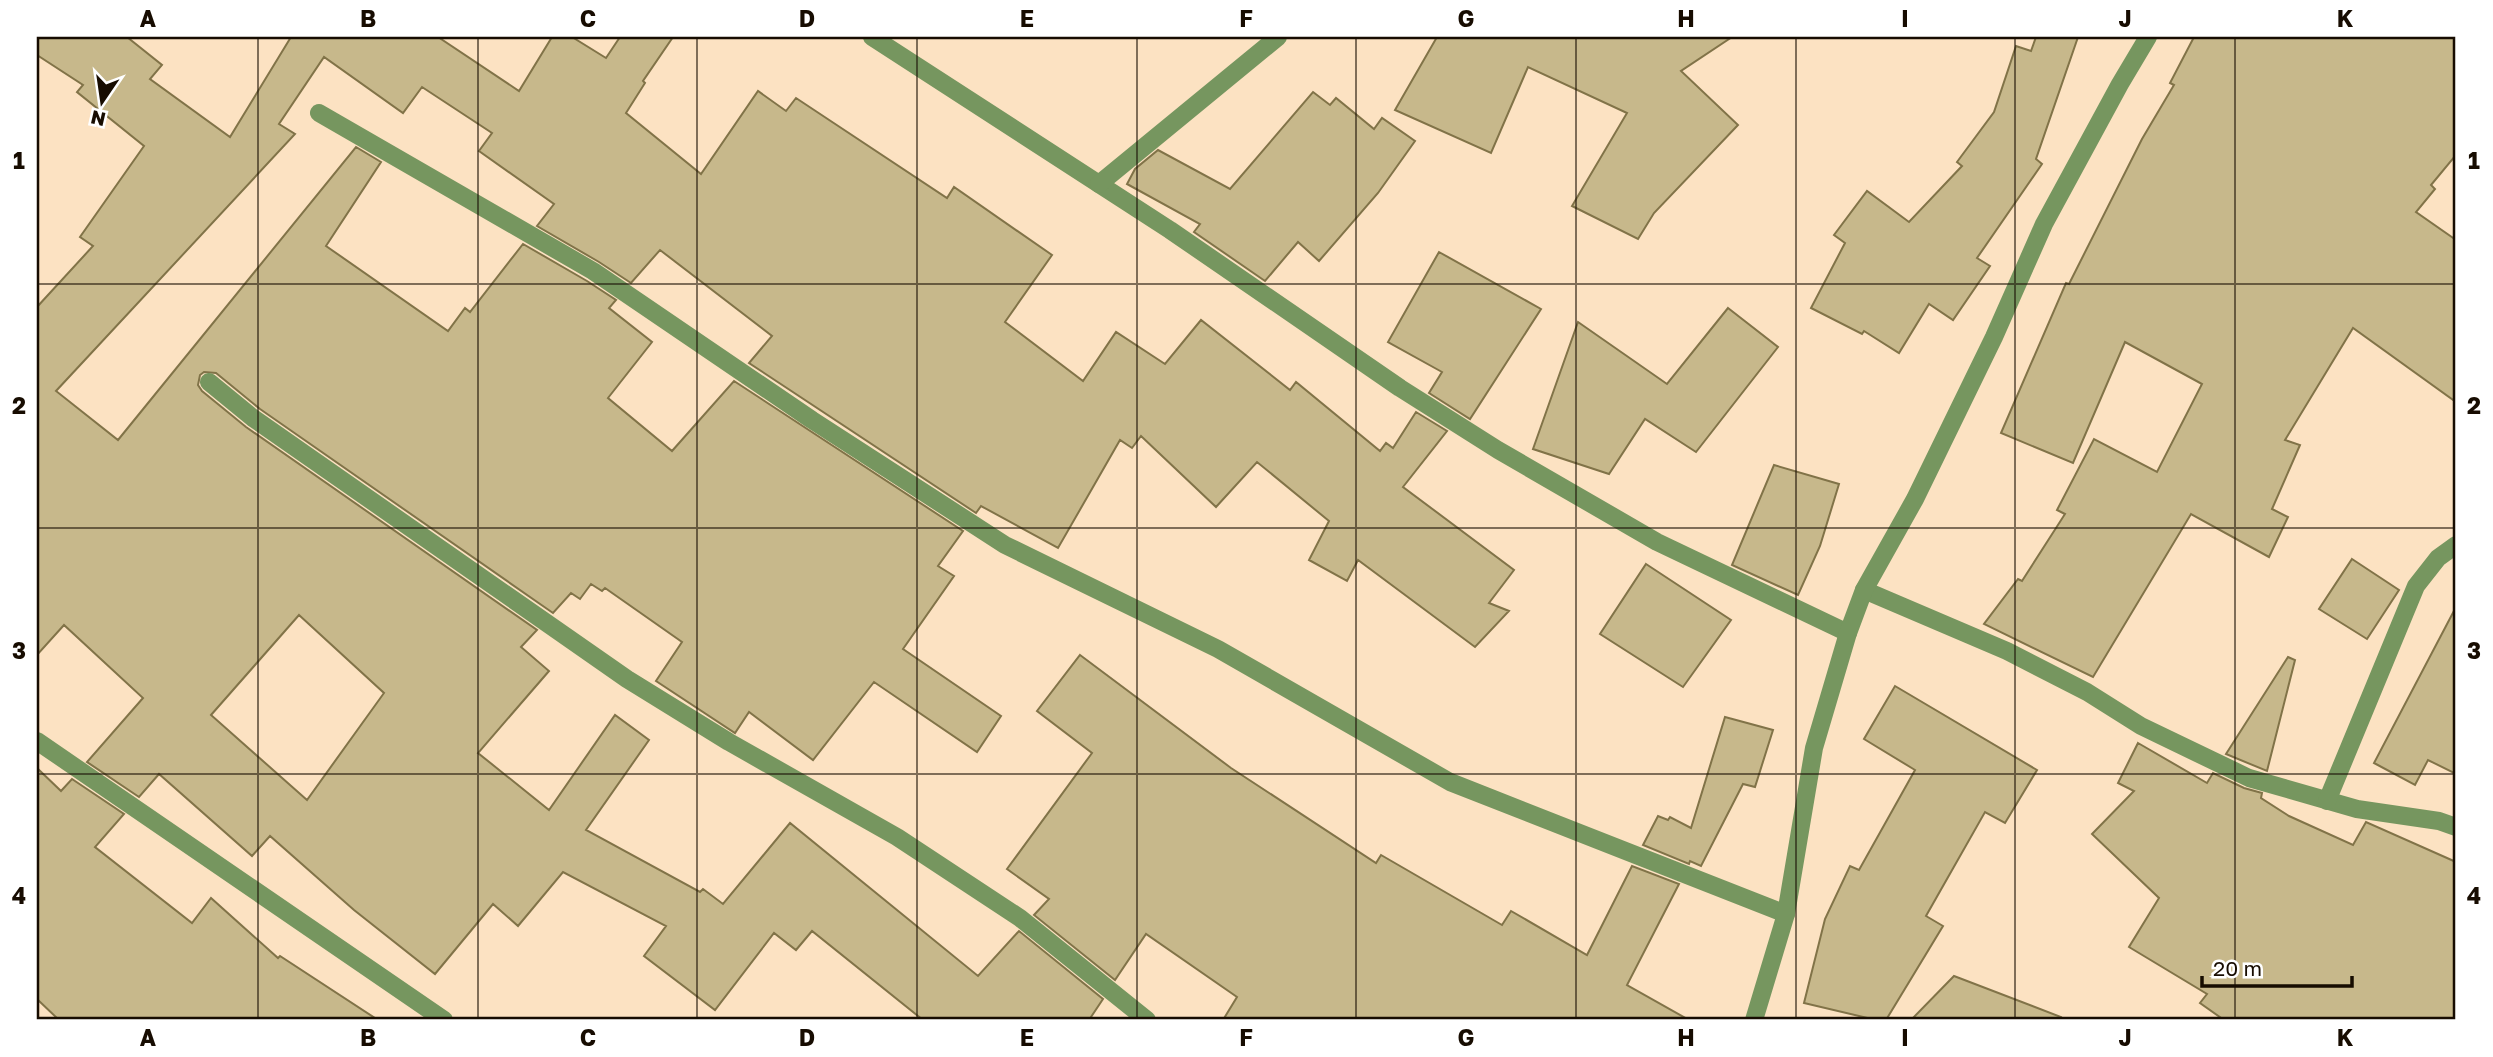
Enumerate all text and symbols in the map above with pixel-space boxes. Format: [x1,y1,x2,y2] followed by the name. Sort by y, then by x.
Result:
[140,4,157,32] text: A
[360,4,376,32] text: B
[580,4,596,32] text: C
[799,4,815,32] text: D
[1020,4,1034,32] text: E
[1239,4,1253,32] text: F
[1458,4,1474,32] text: G
[1677,4,1695,32] text: H
[1901,4,1909,32] text: I
[2118,4,2132,32] text: J
[2337,4,2354,32] text: K
[66,66,136,136] north arrow
[88,106,108,132] text: N
[13,146,25,174] text: 1
[2468,146,2480,174] text: 1
[12,391,26,419] text: 2
[2467,391,2481,419] text: 2
[12,636,26,664] text: 3
[2467,636,2481,664] text: 3
[12,881,26,909] text: 4
[2467,881,2481,909] text: 4
[2202,945,2353,989] scale bar
[2213,955,2262,981] text: 20 m
[140,1023,157,1051] text: A
[360,1023,376,1051] text: B
[580,1023,596,1051] text: C
[799,1023,815,1051] text: D
[1020,1023,1034,1051] text: E
[1239,1023,1253,1051] text: F
[1458,1023,1474,1051] text: G
[1677,1023,1695,1051] text: H
[1901,1023,1909,1051] text: I
[2118,1023,2132,1051] text: J
[2337,1023,2354,1051] text: K

